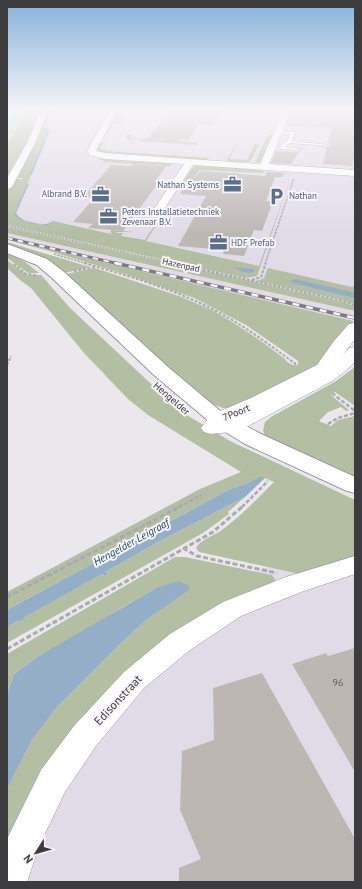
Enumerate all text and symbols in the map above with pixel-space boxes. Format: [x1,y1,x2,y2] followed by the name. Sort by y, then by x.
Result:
[222,175,242,195] office icon: Nathan Systems
[157,179,219,190] place label: Nathan Systems
[90,184,110,204] office icon: Albrand B.V.
[266,186,286,206] parking icon: Nathan
[42,188,87,199] place label: Albrand B.V.
[289,190,317,201] place label: Nathan
[122,206,220,227] place label: Peters Installatietechniek Zevenaar B.V.
[99,207,119,227] office icon: Peters Installatietechniek Zevenaar B.V.
[208,233,228,253] office icon: HDF Prefab
[231,237,275,248] place label: HDF Prefab
[161,255,201,274] street label: Hazenpad
[151,379,193,418] street label: Hengelder
[221,401,252,424] street label: 7Poort
[91,514,173,569] water label: Hengelder Leigraaf
[91,671,145,728] street label: Edisonstraat
[333,676,343,689] house number: 96
[16,833,56,873] north arrow
[20,852,36,866] text: N

